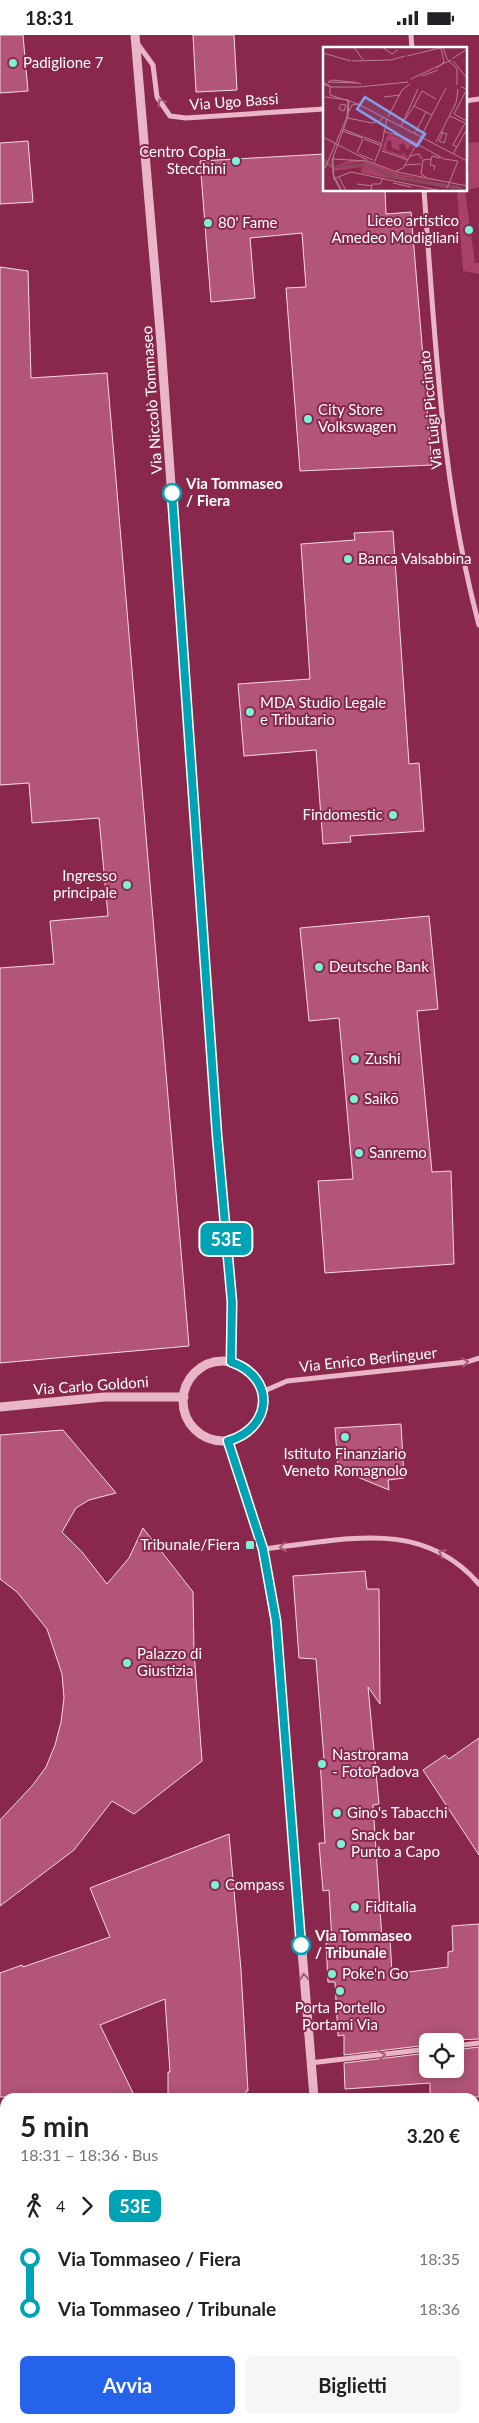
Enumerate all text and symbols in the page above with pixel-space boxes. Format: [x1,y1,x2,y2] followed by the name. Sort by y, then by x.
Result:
[25,6,74,29] text: 18:31
[323,47,466,191] inset map
[23,53,104,71] place label: Padiglione 7
[7,57,19,69] marker: Padiglione 7
[189,89,279,113] street label: Via Ugo Bassi
[157,98,167,107] one-way arrow
[139,142,226,177] place label: Centro Copia Stecchini
[230,155,242,167] marker: Centro Copia Stecchini
[331,211,459,246] place label: Liceo artistico Amedeo Modigliani
[218,213,278,231] place label: 80' Fame
[202,217,214,229] marker: 80' Fame
[463,224,475,236] marker: Liceo artistico Amedeo Modigliani
[137,325,165,475] street label: Via Niccolò Tommaseo
[415,350,445,470] street label: Via Luigi Piccinato
[318,400,396,435] place label: City Store Volkswagen
[302,413,314,425] marker: City Store Volkswagen
[185,474,283,509] place label: Via Tommaseo / Fiera
[162,483,182,503] marker: Via Tommaseo / Fiera
[358,549,472,567] place label: Banca Valsabbina
[342,553,354,565] marker: Banca Valsabbina
[260,693,386,728] place label: MDA Studio Legale e Tributario
[244,706,256,718] marker: MDA Studio Legale e Tributario
[303,805,383,823] place label: Findomestic
[387,809,399,821] marker: Findomestic
[53,866,117,901] place label: Ingresso principale
[121,879,133,891] marker: Ingresso principale
[329,957,429,975] place label: Deutsche Bank
[313,961,325,973] marker: Deutsche Bank
[365,1049,401,1067] place label: Zushi
[349,1053,361,1065] marker: Zushi
[364,1089,399,1107] place label: Saikō
[348,1093,360,1105] marker: Saikō
[369,1143,427,1161] place label: Sanremo
[353,1147,365,1159] marker: Sanremo
[197,1223,255,1255] line badge: 53E
[210,1228,242,1250] text: 53E
[298,1343,438,1375] street label: Via Enrico Berlinguer
[460,1357,469,1367] one-way arrow
[33,1372,149,1398] street label: Via Carlo Goldoni
[339,1431,351,1443] marker: Istituto Finanziario Veneto Romagnolo
[283,1444,407,1479] place label: Istituto Finanziario Veneto Romagnolo
[140,1535,240,1553] place label: Tribunale/Fiera
[244,1539,256,1551] marker: Tribunale/Fiera
[278,1541,286,1552] one-way arrow
[438,1549,447,1559] one-way arrow
[137,1644,202,1679] place label: Palazzo di Giustizia
[121,1657,133,1669] marker: Palazzo di Giustizia
[332,1745,419,1780] place label: Nastrorama - FotoPadova
[316,1758,328,1770] marker: Nastrorama - FotoPadova
[347,1803,448,1821] place label: Gino's Tabacchi
[331,1807,343,1819] marker: Gino's Tabacchi
[351,1825,440,1860] place label: Snack bar Punto a Capo
[335,1838,347,1850] marker: Snack bar Punto a Capo
[225,1875,285,1893] place label: Compass
[209,1879,221,1891] marker: Compass
[365,1897,416,1915] place label: Fiditalia
[349,1901,361,1913] marker: Fiditalia
[314,1926,412,1961] place label: Via Tommaseo / Tribunale
[291,1935,311,1955] marker: Via Tommaseo / Tribunale
[342,1964,409,1982] place label: Poke'n Go
[326,1968,338,1980] marker: Poke'n Go
[299,1973,310,1981] one-way arrow
[334,1985,346,1997] marker: Porta Portello Portami Via
[295,1998,385,2033] place label: Porta Portello Portami Via
[419,2033,464,2078] map controls
[419,2033,464,2078] button: locate
[378,2050,386,2061] one-way arrow
[20,2109,89,2143] text: 5 min
[407,2124,460,2147] text: 3.20 €
[20,2145,158,2164] text: 18:31 – 18:36 · Bus
[20,2192,48,2220] icon: walk
[73,2192,101,2220] icon: forward
[119,2195,151,2217] text: 53E
[56,2196,65,2215] text: 4
[58,2247,241,2270] text: Via Tommaseo / Fiera
[419,2249,460,2268] text: 18:35
[58,2297,276,2320] text: Via Tommaseo / Tribunale
[419,2299,460,2318] text: 18:36
[20,2356,235,2414] button: Avvia
[245,2356,460,2414] button: Biglietti

